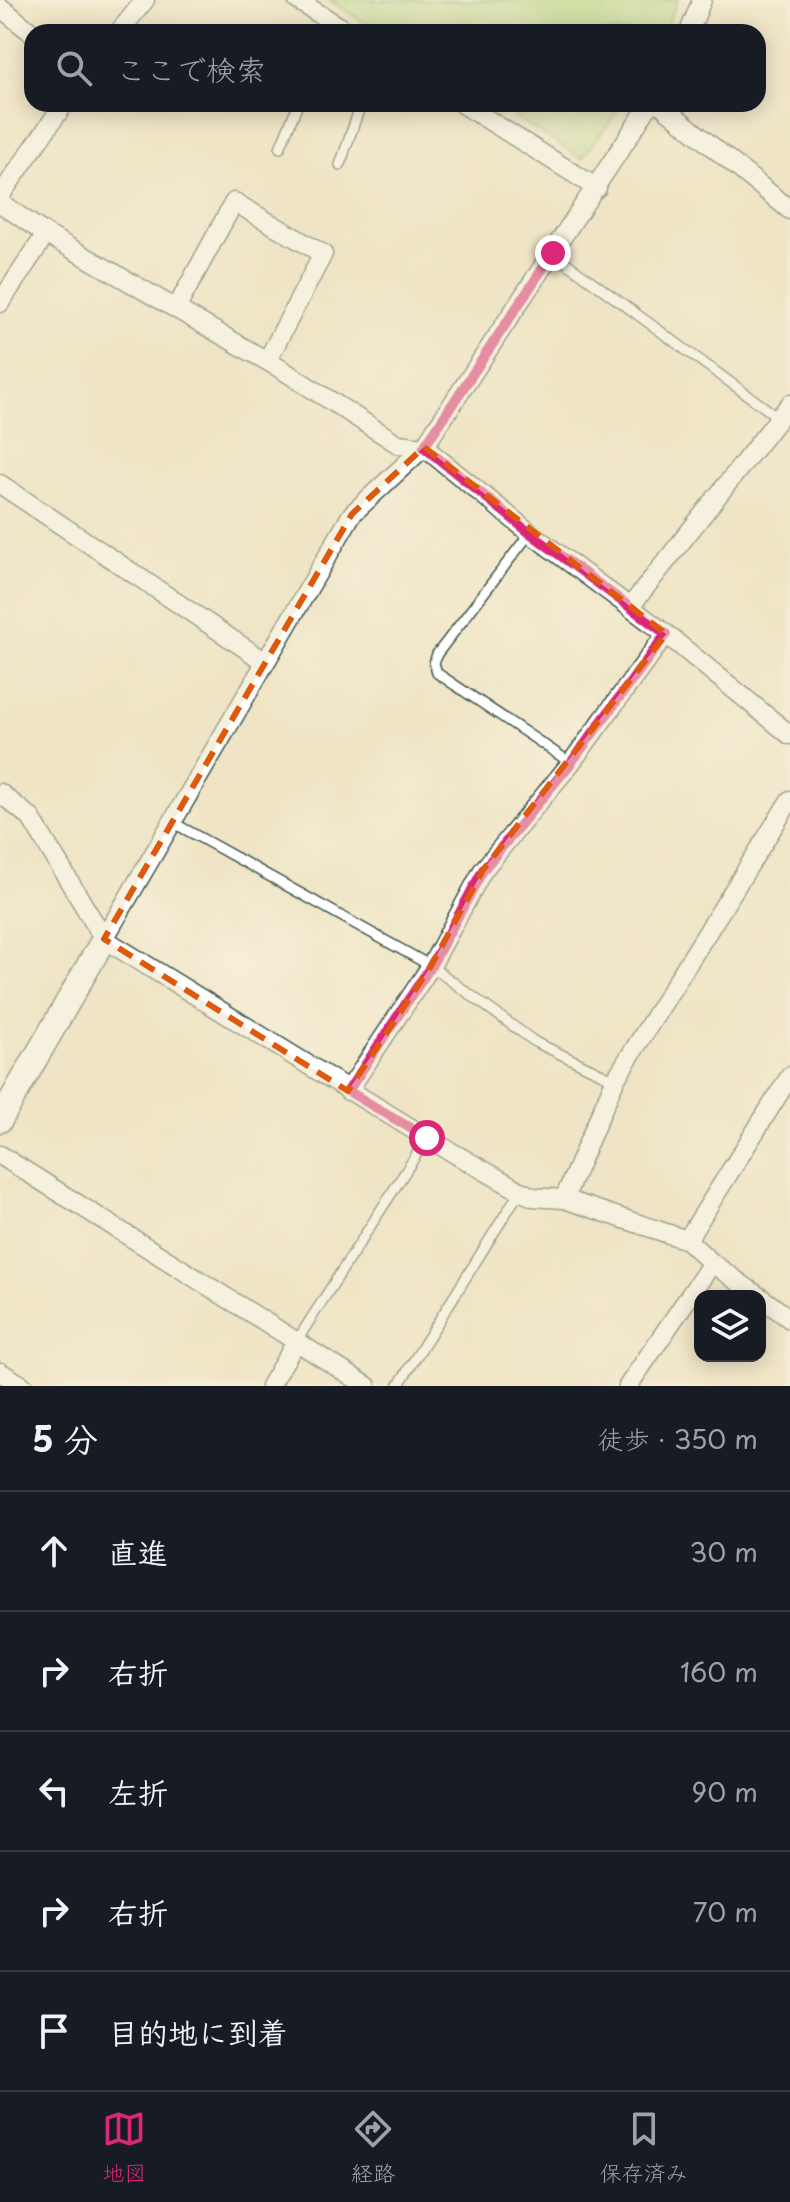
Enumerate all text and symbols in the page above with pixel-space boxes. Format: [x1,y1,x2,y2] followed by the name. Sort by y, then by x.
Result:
[24,24,766,112] search box
[52,46,96,90] icon: search
[116,46,266,91] text: ここで検索
[535,235,571,271] route end
[409,1120,445,1156] route start
[694,1290,766,1362] map controls
[694,1290,766,1362] button: layers
[32,1412,98,1464] text: 5 分
[598,1419,758,1458] text: 徒歩 · 350 m
[32,1529,76,1573] icon: ahead
[108,1529,168,1574] text: 直進
[690,1532,758,1571] text: 30 m
[32,1649,76,1693] icon: right
[108,1649,168,1694] text: 右折
[680,1652,758,1691] text: 160 m
[32,1769,76,1813] icon: left
[108,1769,168,1814] text: 左折
[691,1772,758,1811] text: 90 m
[32,1889,76,1933] icon: right
[108,1889,168,1934] text: 右折
[693,1892,758,1931] text: 70 m
[32,2009,76,2053] icon: arrive
[108,2009,288,2054] text: 目的地に到着
[102,2107,146,2188] tab: 地図
[351,2107,395,2188] tab: 経路
[600,2107,688,2188] tab: 保存済み

